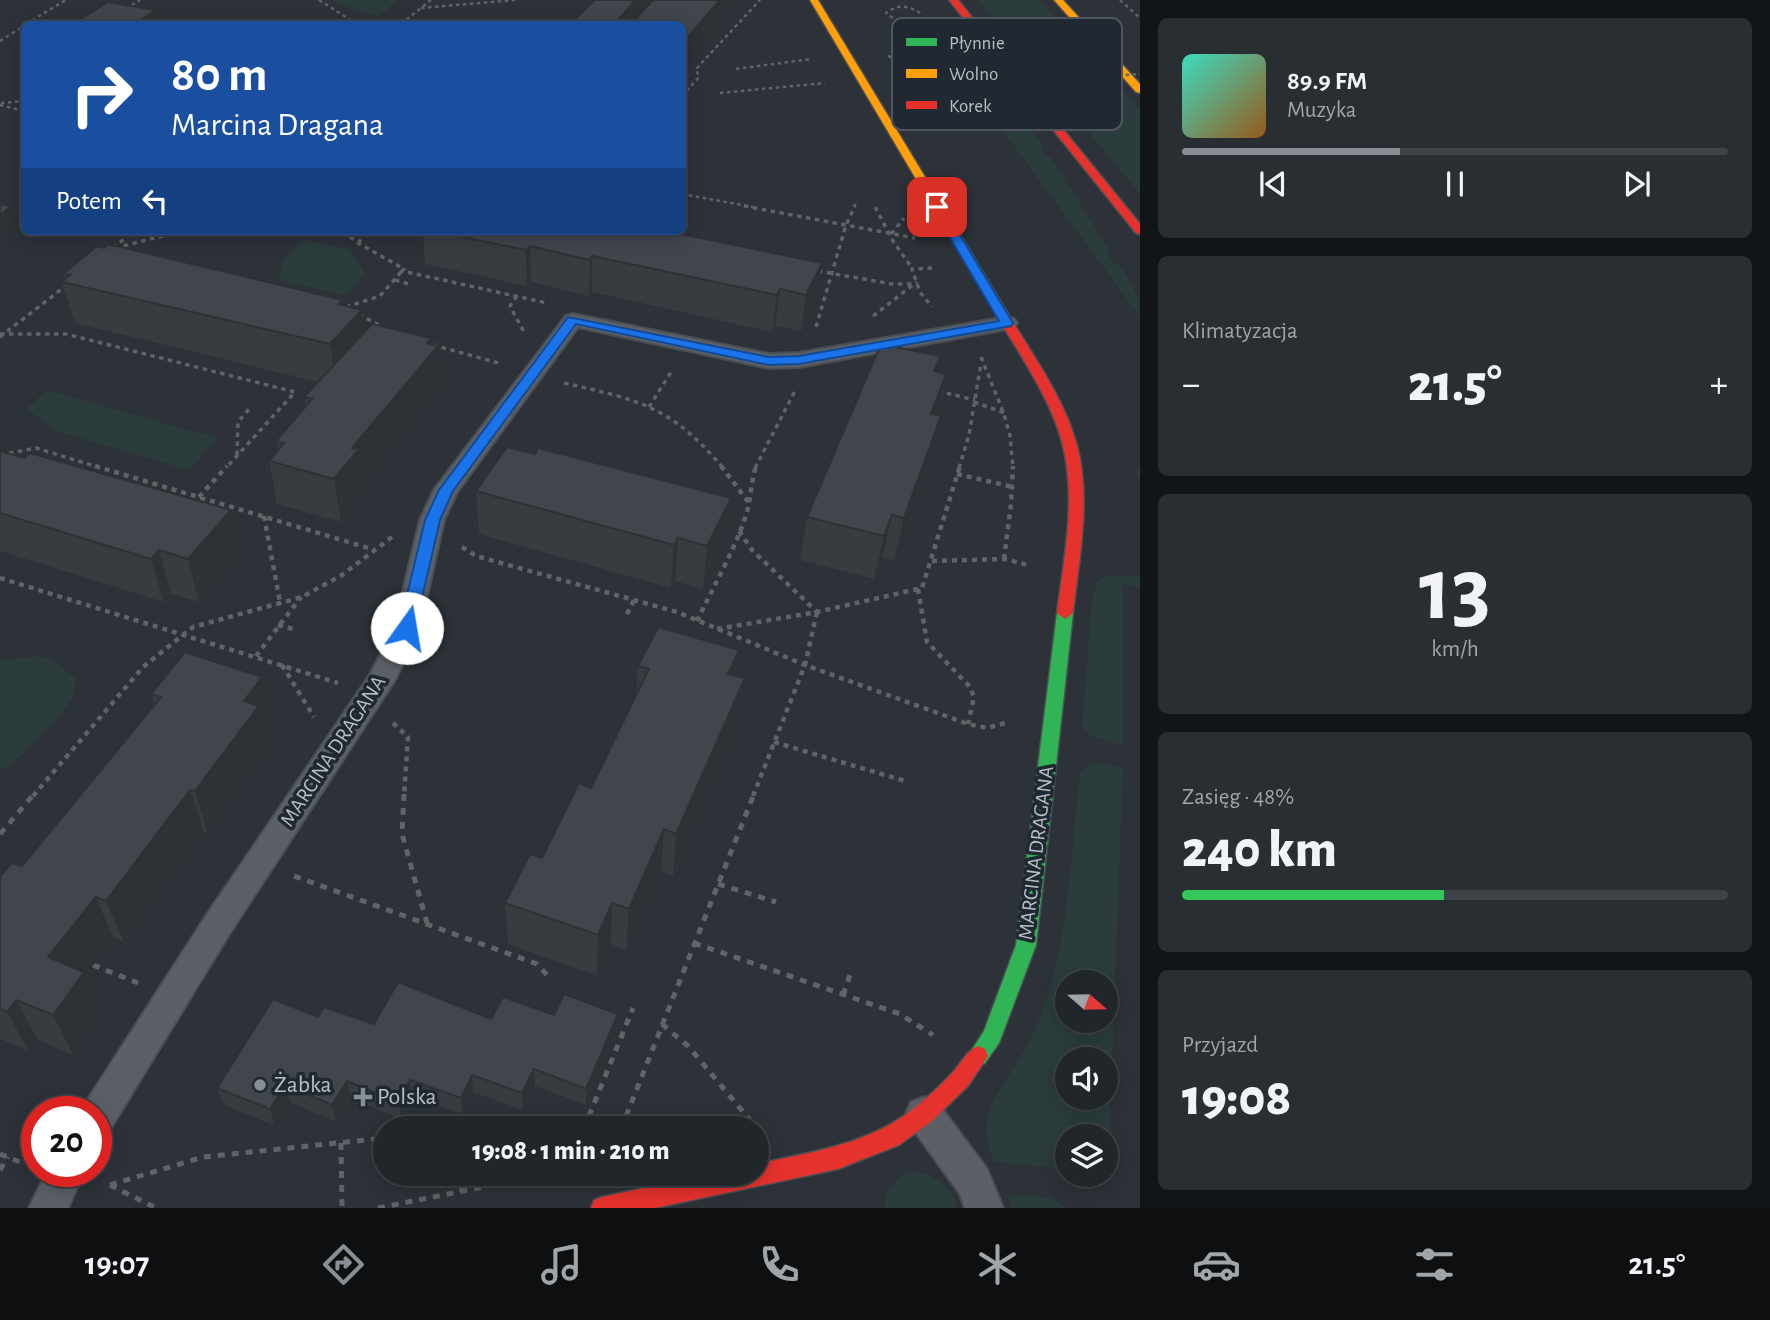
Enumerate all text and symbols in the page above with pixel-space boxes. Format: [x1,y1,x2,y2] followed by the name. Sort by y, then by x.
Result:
[892,18,1122,130] legend
[949,34,1005,53] text: Płynnie
[56,49,147,140] icon: right
[171,51,268,100] text: 80 m
[949,65,998,84] text: Wolno
[1287,68,1367,94] text: 89.9 FM
[949,97,992,116] text: Korek
[1287,99,1356,122] text: Muzyka
[171,109,384,141] text: Marcina Dragana
[1254,165,1292,203] icon: previous
[1436,165,1474,203] icon: pause
[1618,165,1656,203] icon: next
[907,177,967,237] pin
[136,182,174,220] icon: left
[56,188,122,214] text: Potem
[918,188,956,226] icon: arrive
[1182,320,1298,343] text: Klimatyzacja
[1408,358,1502,410] text: 21.5°
[1182,366,1200,404] text: −
[1710,366,1728,404] text: +
[1419,545,1491,636] text: 13
[370,591,444,665] position arrow
[1431,638,1479,661] text: km/h
[277,672,389,830] street label: MARCINA DRAGANA
[1015,765,1057,941] street label: MARCINA DRAGANA
[1182,786,1294,809] text: Zasięg · 48%
[1182,824,1337,876] text: 240 km
[1055,970,1118,1032] north arrow
[1055,970,1118,1187] map controls
[1182,1034,1258,1057] text: Przyjazd
[1055,1047,1118,1110] button: sound
[274,1072,332,1097] place label: Żabka
[1182,1072,1291,1124] text: 19:08
[252,1077,268,1093] marker: Żabka
[377,1085,437,1109] place label: Polska
[355,1089,371,1105] marker: Polska
[21,1096,112,1187] speed limit sign: 20
[1055,1124,1118,1187] button: layers
[472,1138,670,1164] text: 19:08 · 1 min · 210 m
[319,1240,368,1289] icon: directions
[537,1240,586,1289] icon: music
[755,1240,804,1289] icon: phone
[973,1240,1022,1289] icon: climate
[1192,1240,1241,1289] icon: car
[1410,1240,1459,1289] icon: filters
[85,1248,149,1280] text: 19:07
[1628,1248,1685,1280] text: 21.5°

